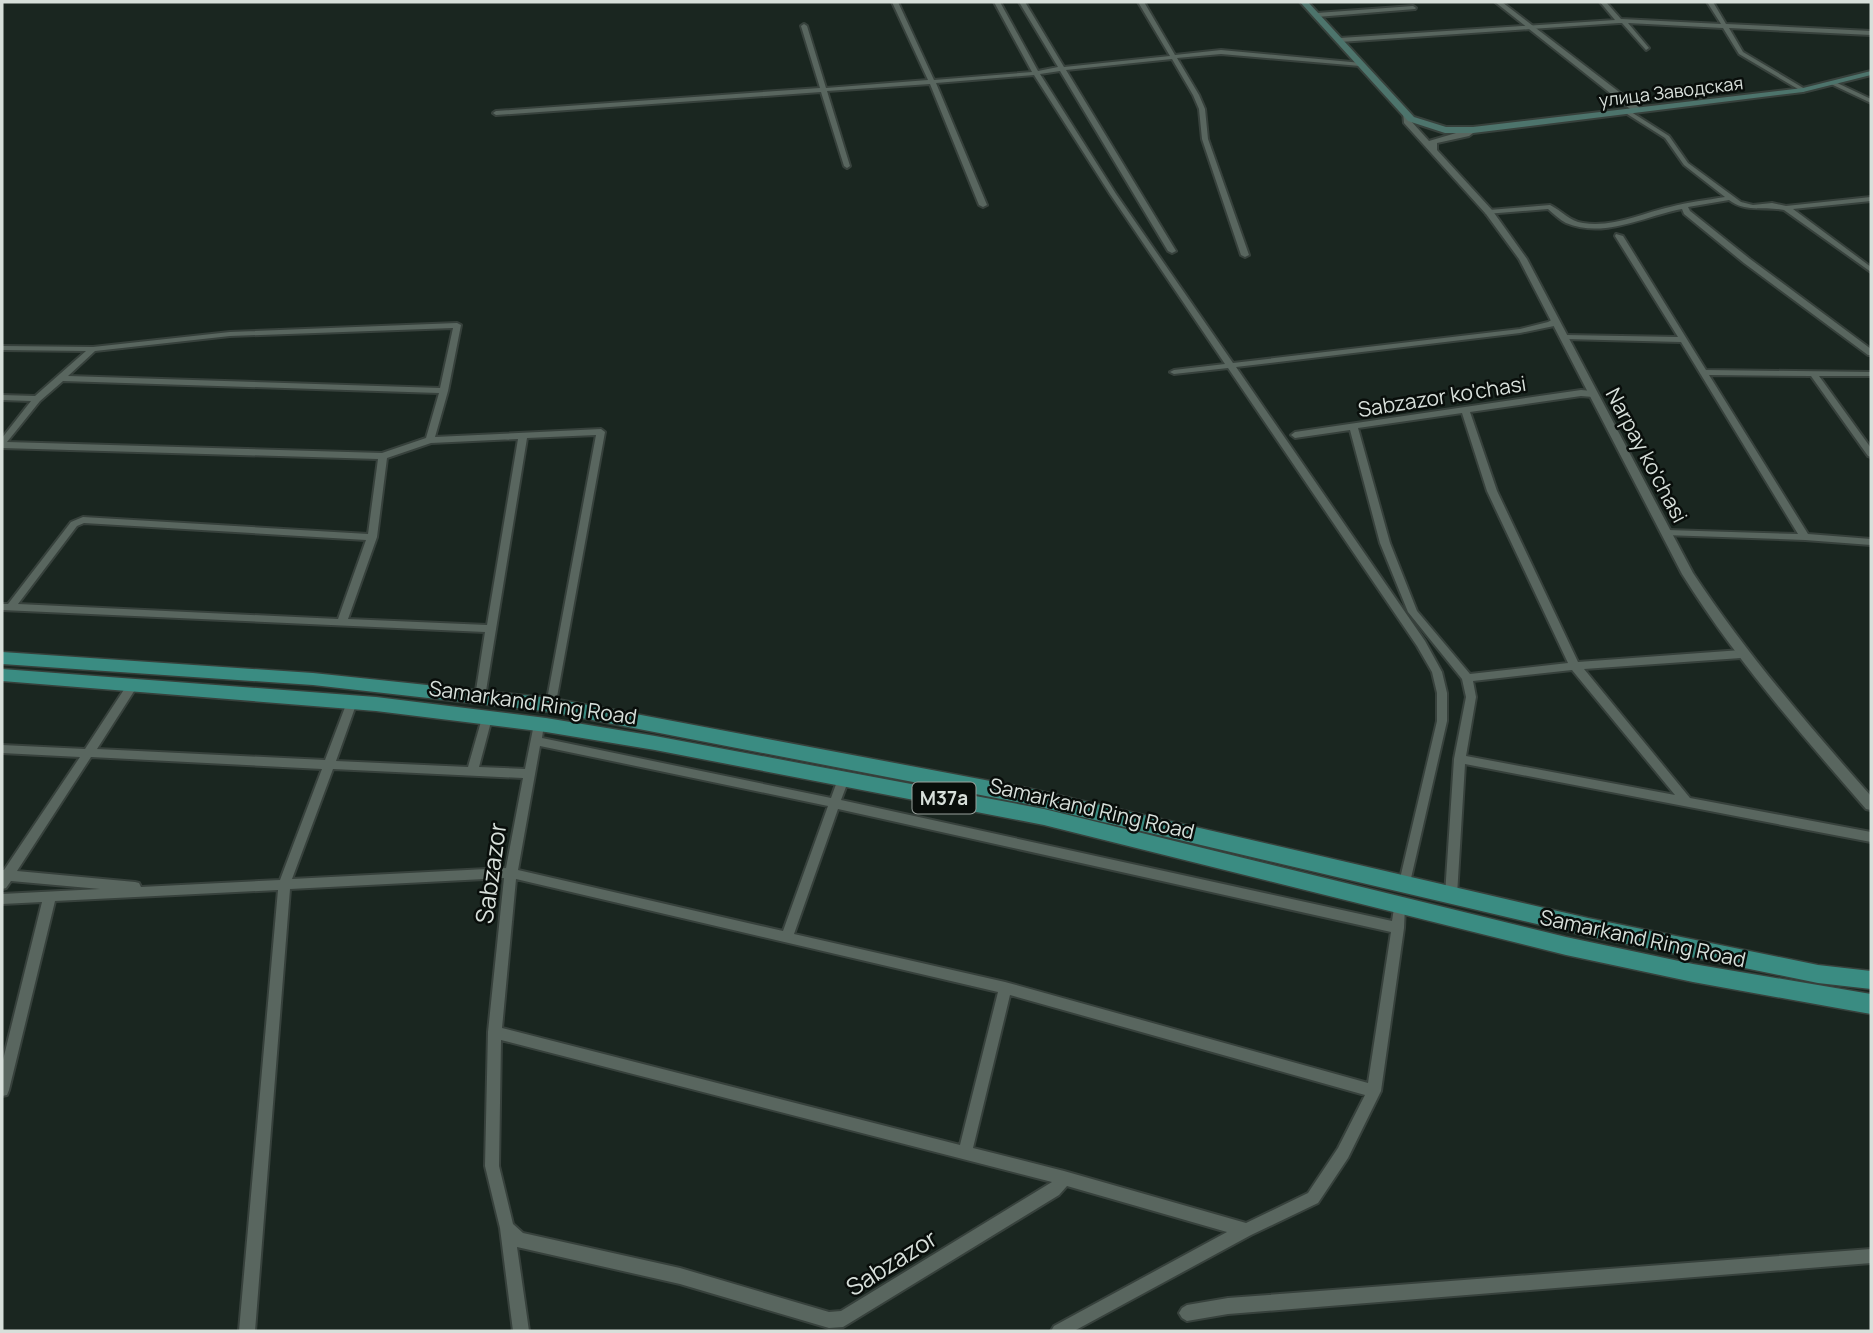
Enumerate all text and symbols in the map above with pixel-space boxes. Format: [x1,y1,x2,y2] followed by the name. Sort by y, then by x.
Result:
[1598,70,1744,112] street label: улица Заводская
[1356,369,1528,423] street label: Sabzazor ko'chasi
[1600,383,1694,527] street label: Narpay ko'chasi
[427,674,639,730] street label: Samarkand Ring Road
[987,771,1197,845] street label: Samarkand Ring Road
[912,782,976,814] road number: M37a
[467,820,513,926] street label: Sabzazor
[1537,902,1749,974] street label: Samarkand Ring Road
[839,1221,943,1303] street label: Sabzazor

